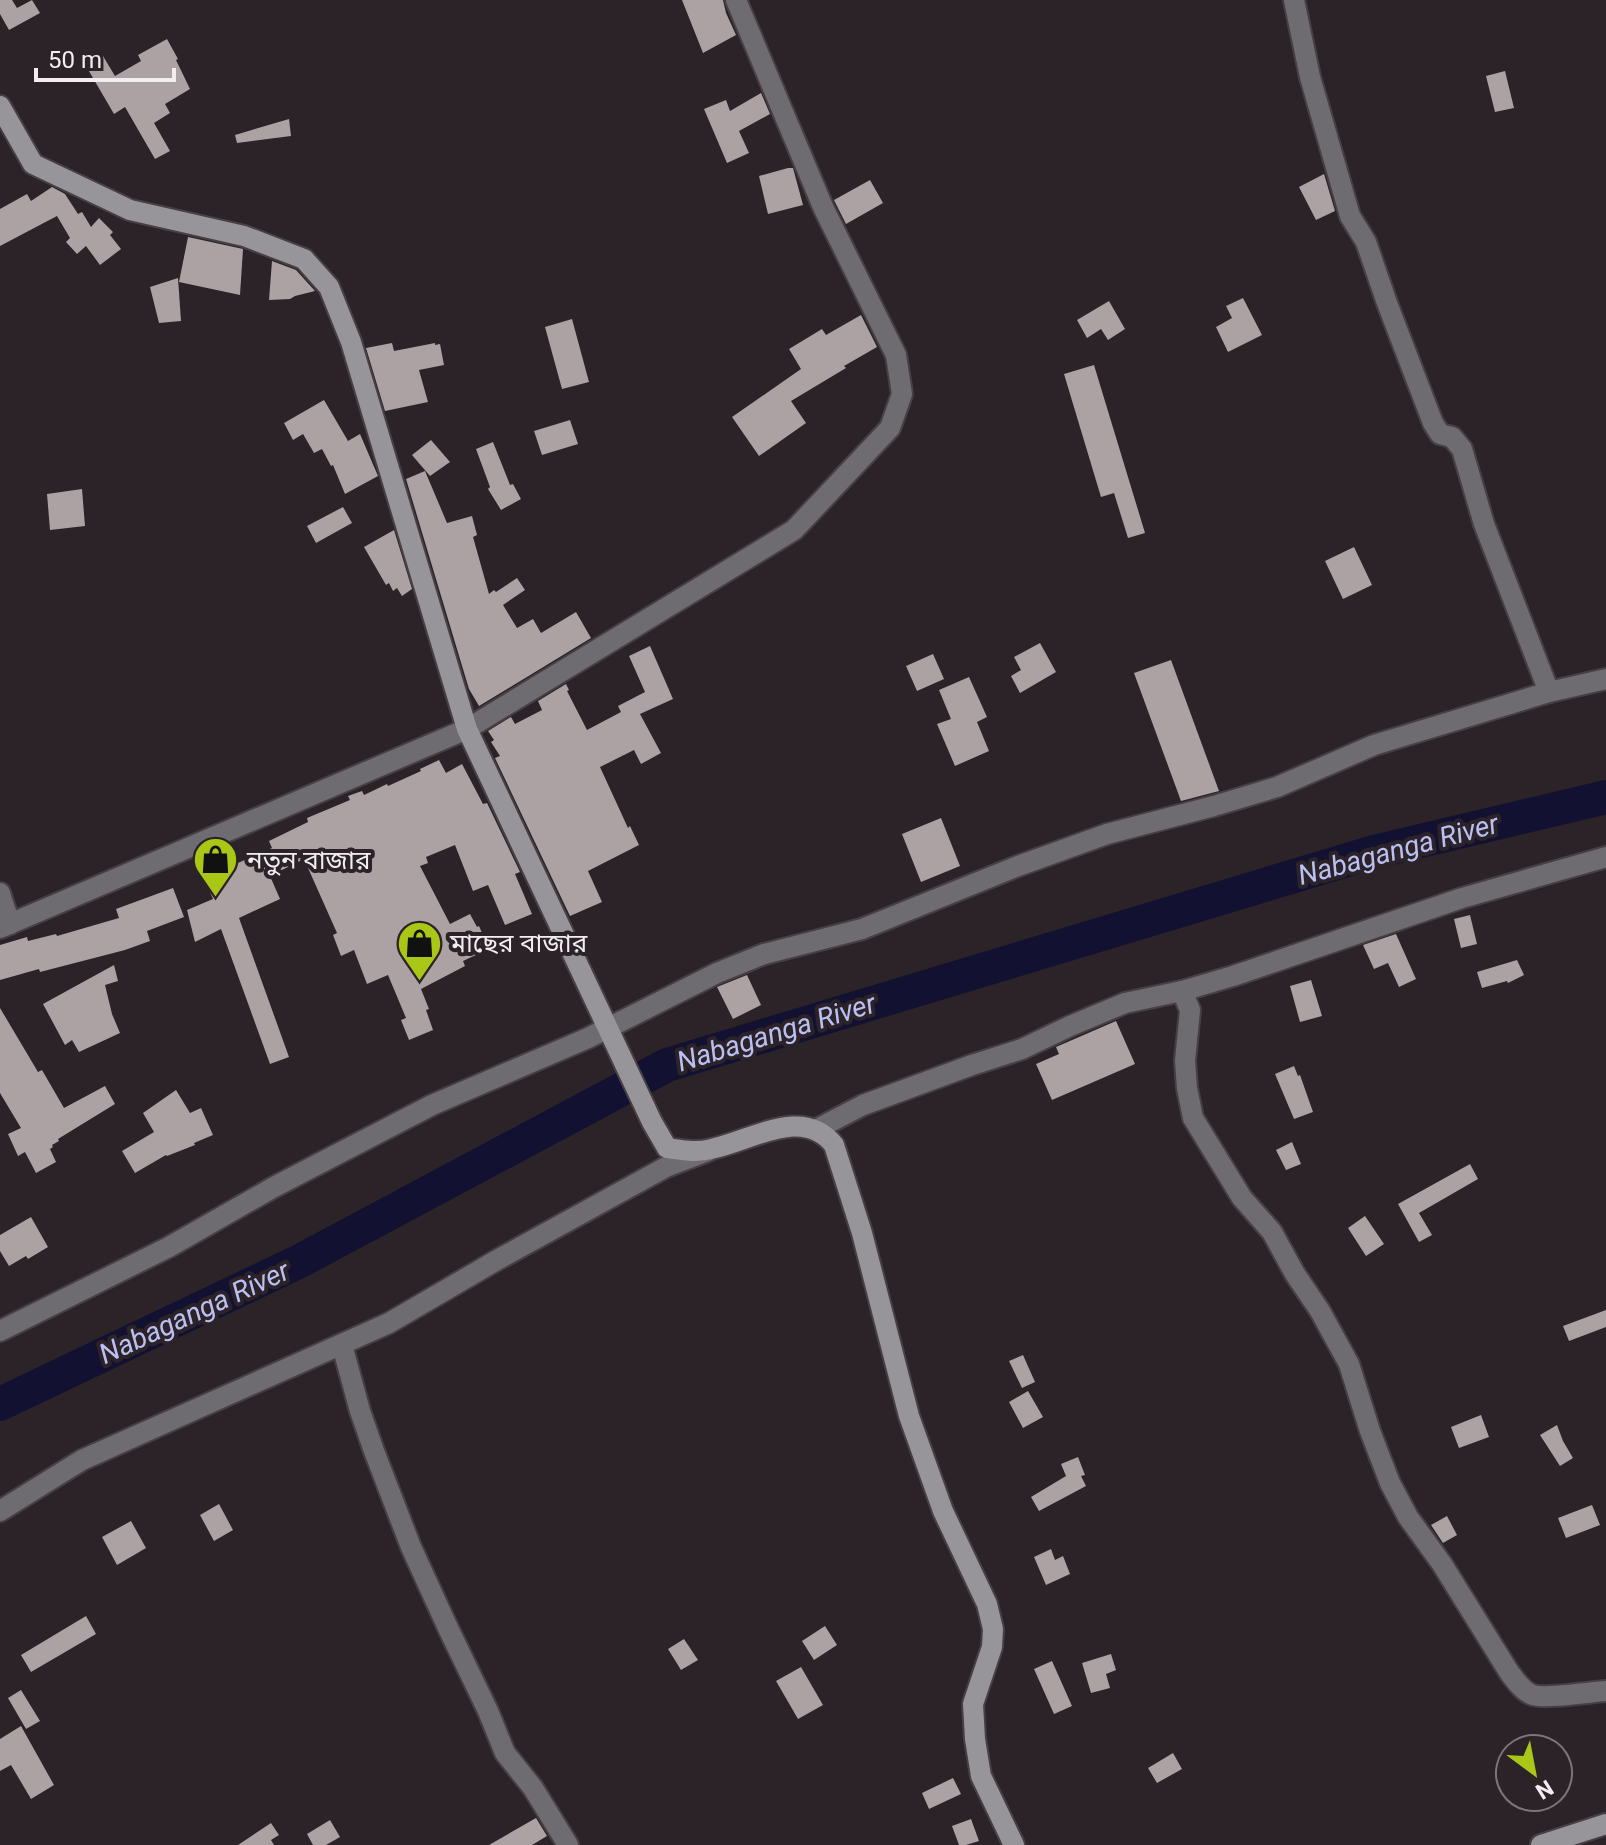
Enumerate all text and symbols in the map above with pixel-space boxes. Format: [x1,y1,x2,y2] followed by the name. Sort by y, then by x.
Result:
[36,32,174,82] scale bar
[48,46,102,74] text: 50 m
[1294,807,1503,892] water label: Nabaganga River
[192,836,240,899] shop icon: নতুন বাজার
[246,845,371,876] place label: নতুন বাজার
[395,919,443,982] shop icon: মাছের বাজার
[449,928,588,958] place label: মাছের বাজার
[673,986,880,1078] water label: Nabaganga River
[94,1254,295,1371] water label: Nabaganga River
[1494,1733,1574,1813] north arrow
[1531,1775,1558,1804] text: N

